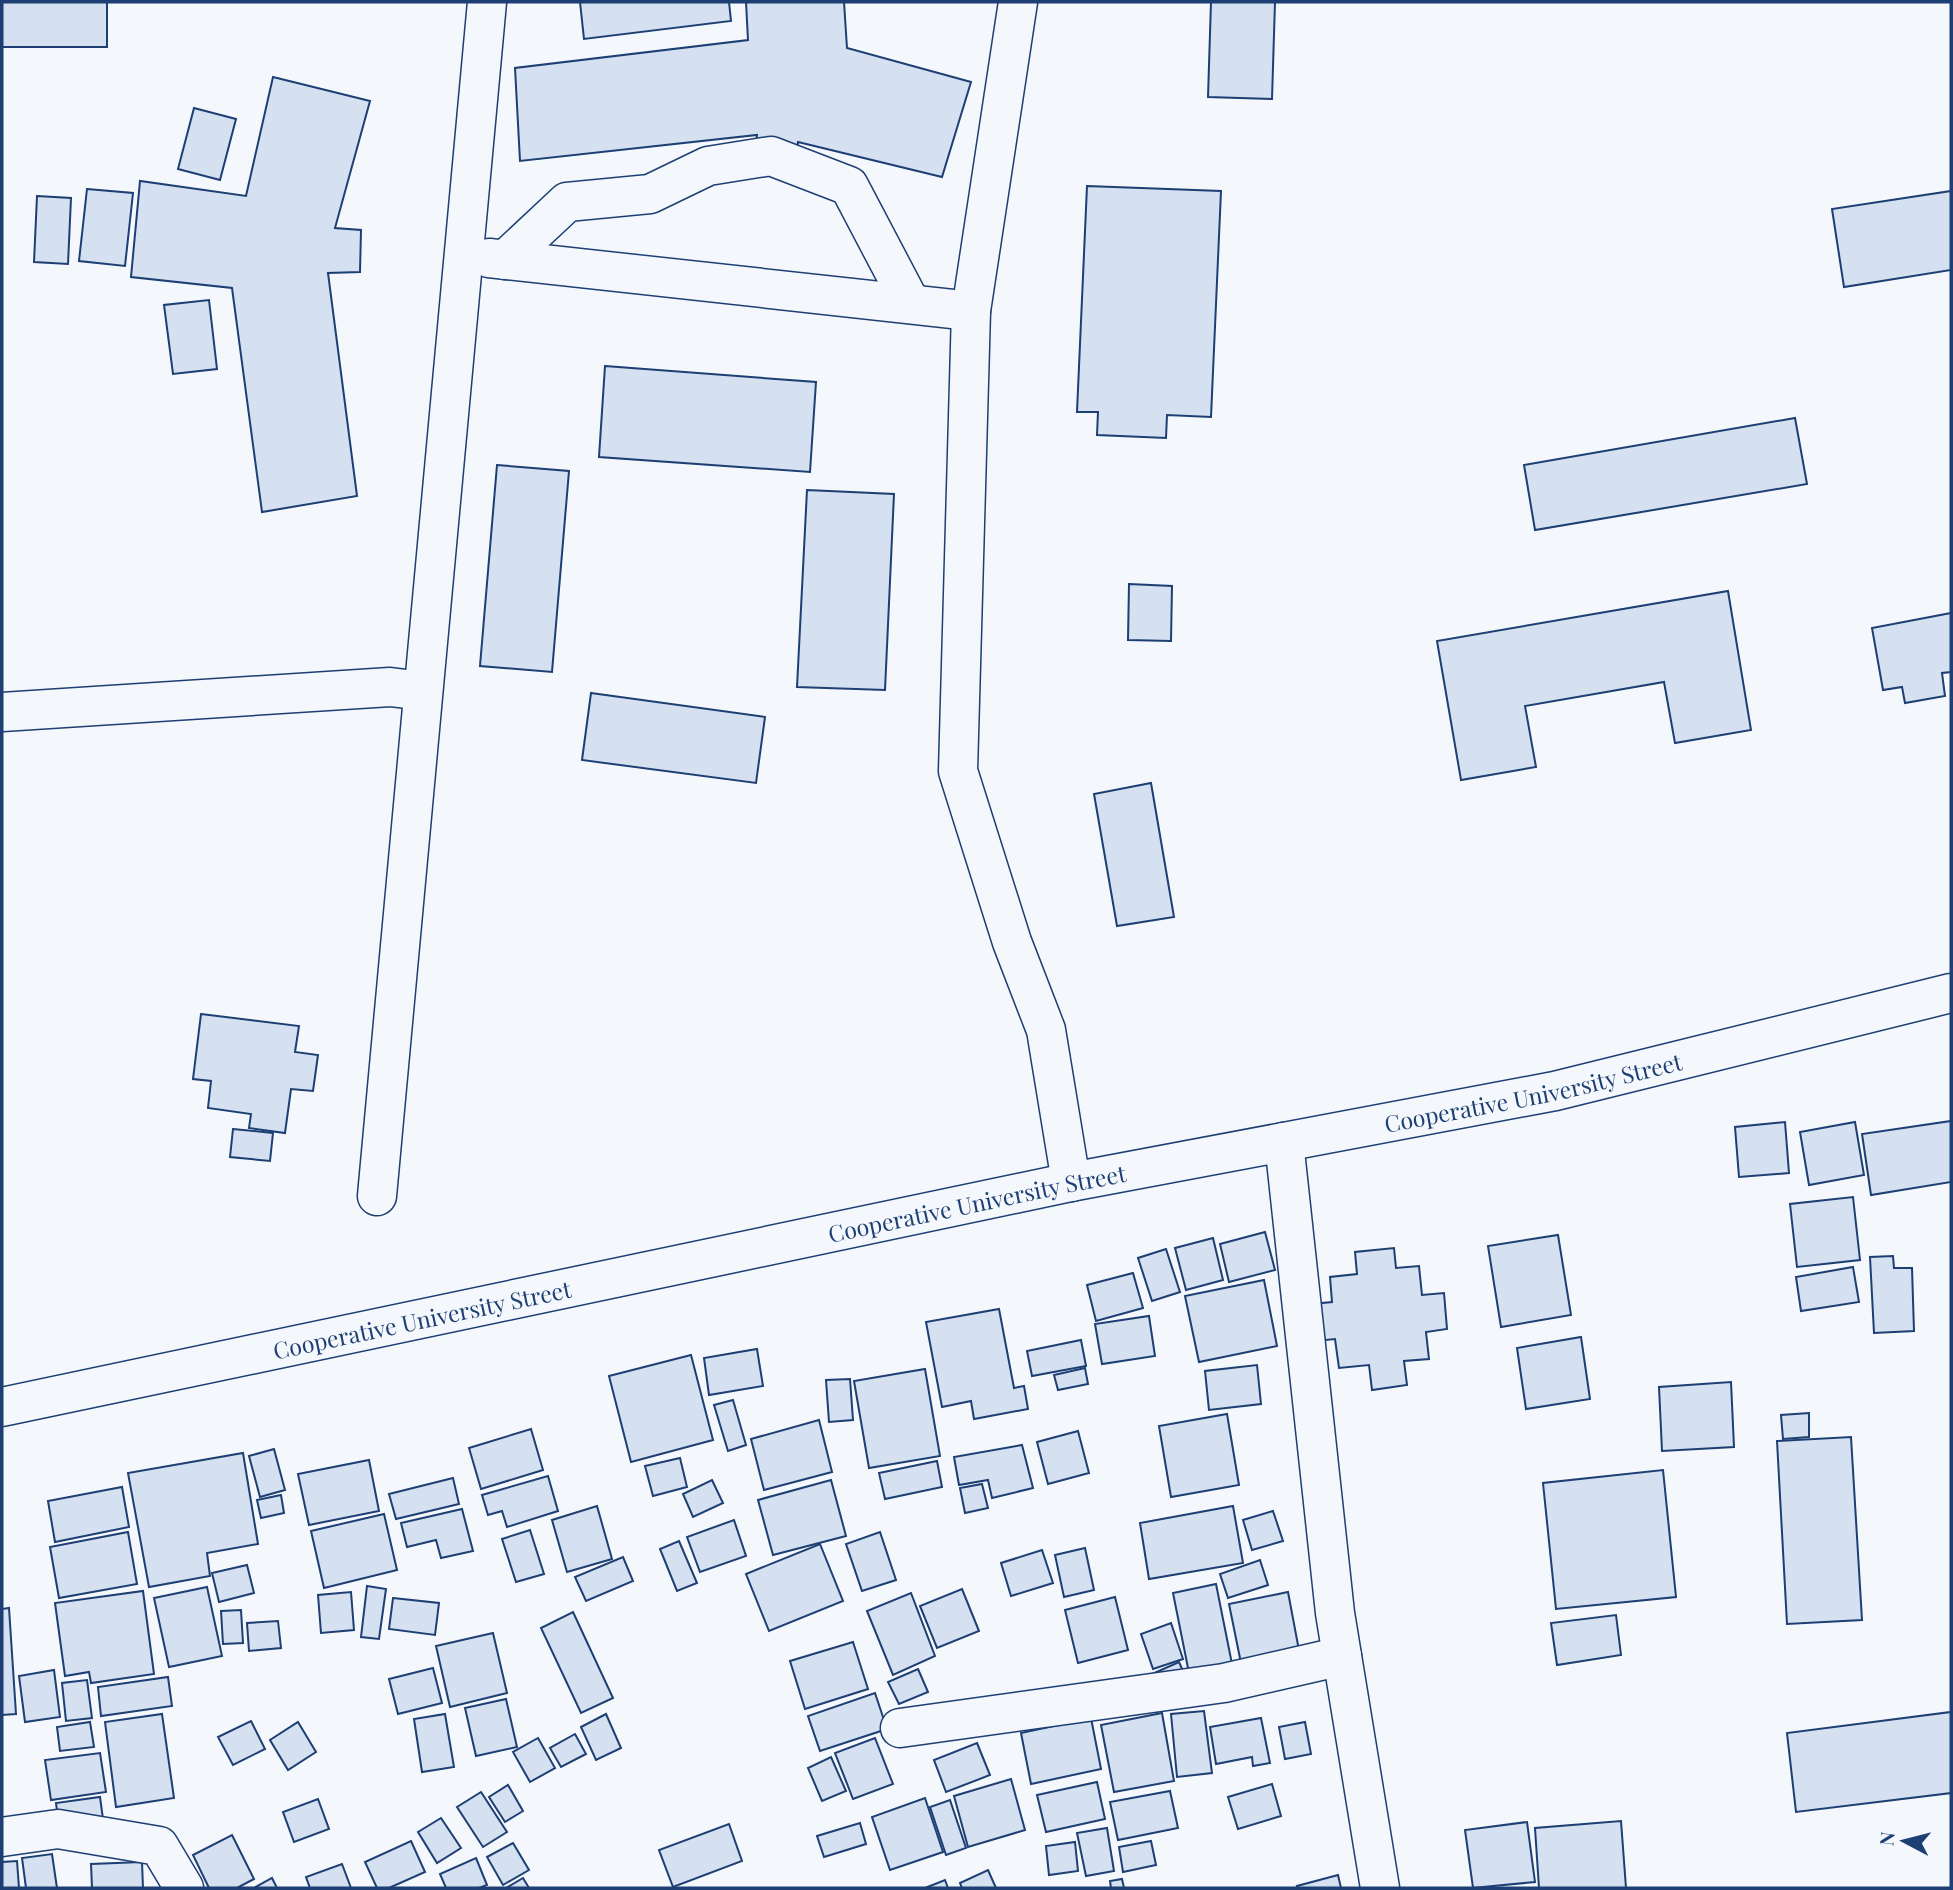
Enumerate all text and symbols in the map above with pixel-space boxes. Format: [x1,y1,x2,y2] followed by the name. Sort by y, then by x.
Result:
[1381,1045,1686,1138] street label: Cooperative University Street
[825,1156,1129,1248] street label: Cooperative University Street
[270,1272,574,1365] street label: Cooperative University Street
[1869,1806,1939,1876] north arrow
[1872,1830,1900,1847] text: N

